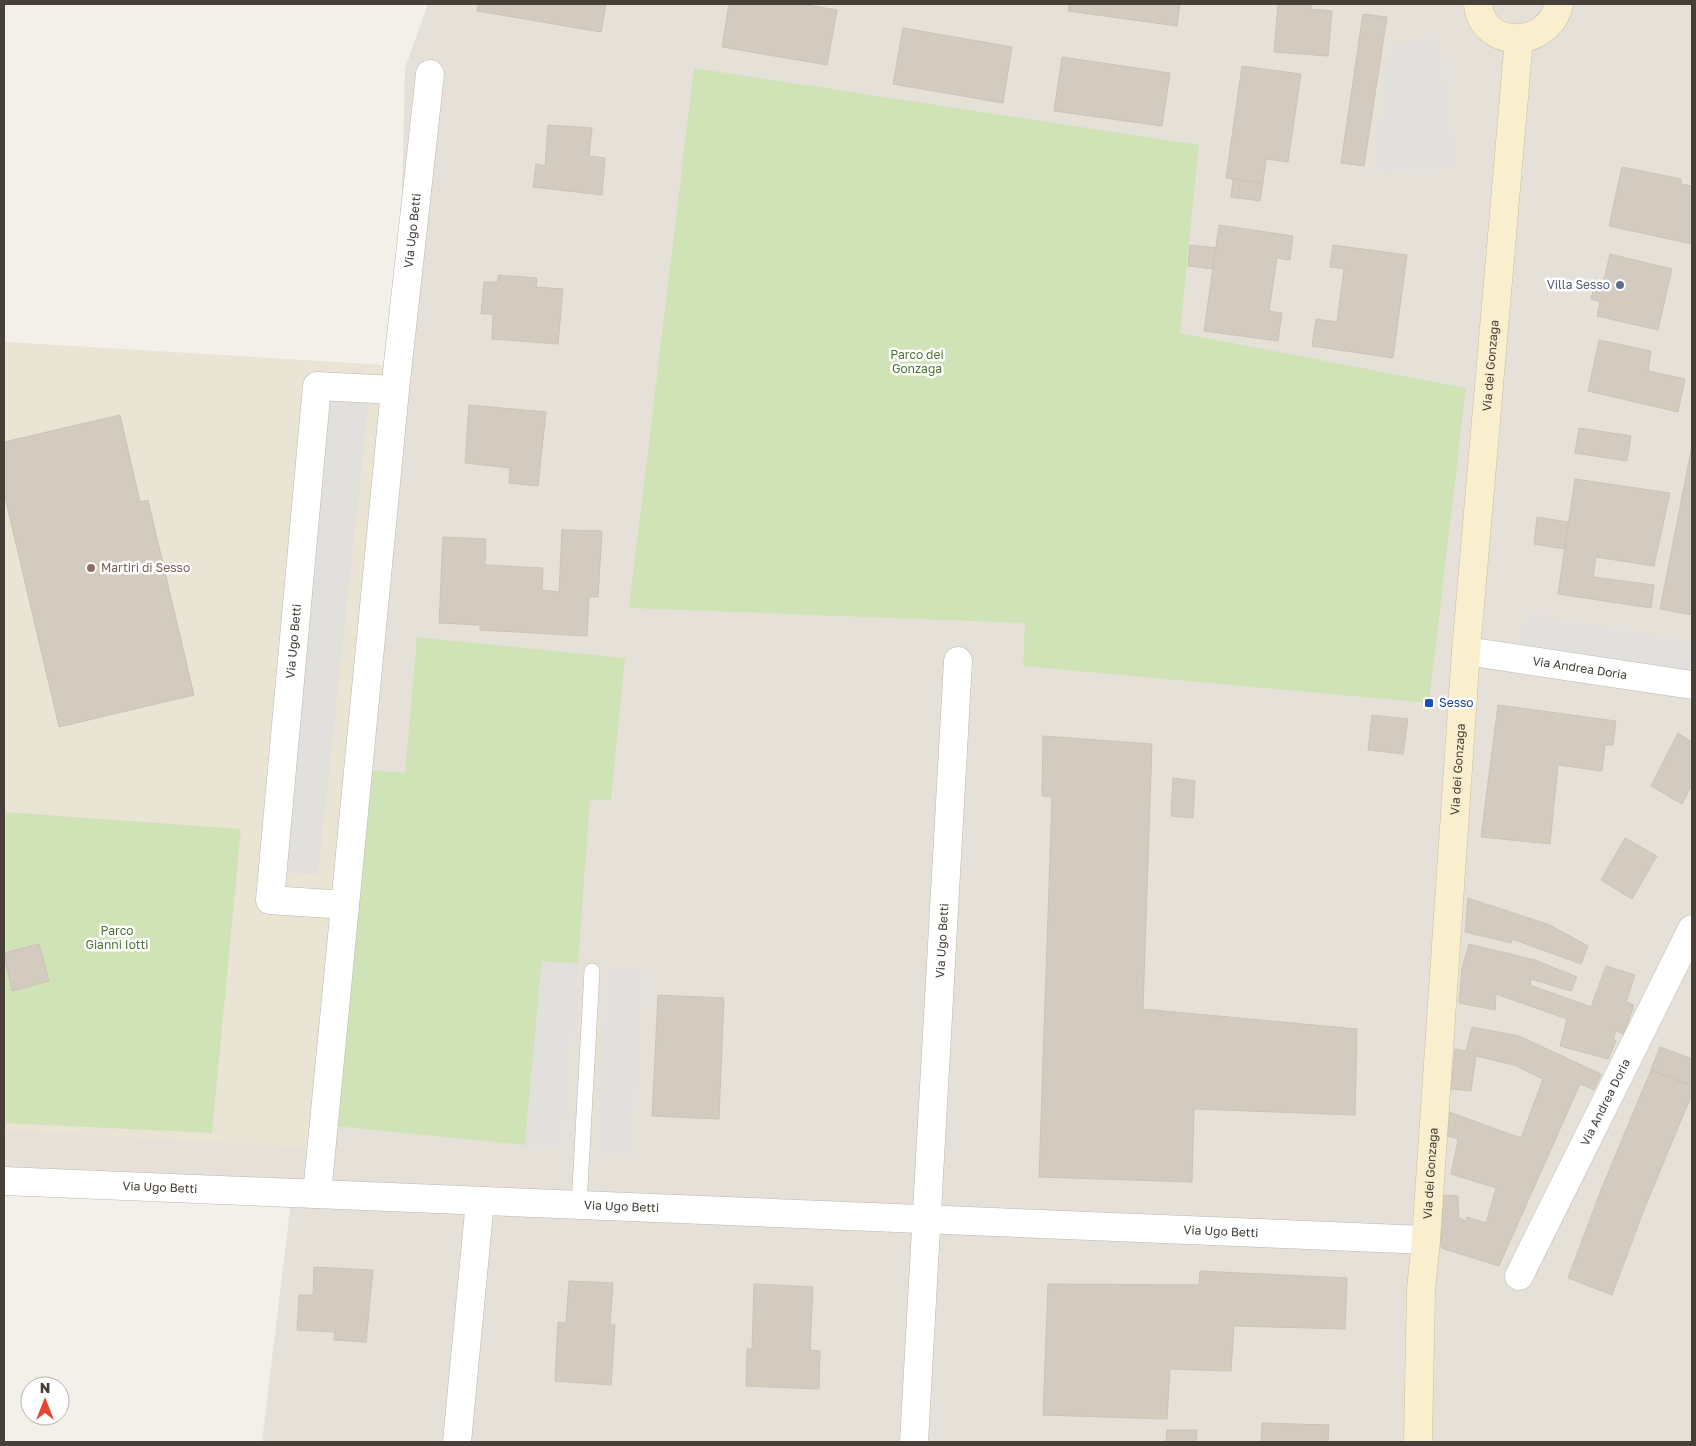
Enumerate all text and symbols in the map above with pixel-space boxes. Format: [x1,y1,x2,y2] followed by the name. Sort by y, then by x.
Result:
[401,193,424,269] street label: Via Ugo Betti
[1547,277,1610,292] place label: Villa Sesso
[1614,279,1626,291] marker: Villa Sesso
[1479,319,1502,412] street label: Via dei Gonzaga
[890,347,944,376] park label: Parco dei Gonzaga
[101,560,190,575] place label: Martiri di Sesso
[85,562,97,574] marker: Martiri di Sesso
[282,603,304,679] street label: Via Ugo Betti
[1531,653,1628,682] street label: Via Andrea Doria
[1439,695,1474,710] place label: Sesso
[1423,697,1435,709] marker: Sesso
[1447,723,1468,816] street label: Via dei Gonzaga
[932,903,951,979] street label: Via Ugo Betti
[85,923,149,952] park label: Parco Gianni Iotti
[1577,1056,1633,1148] street label: Via Andrea Doria
[1419,1127,1441,1220] street label: Via dei Gonzaga
[122,1178,198,1196] street label: Via Ugo Betti
[584,1197,659,1215] street label: Via Ugo Betti
[1183,1222,1259,1240] street label: Via Ugo Betti
[20,1376,70,1426] north arrow
[40,1379,50,1396] text: N

